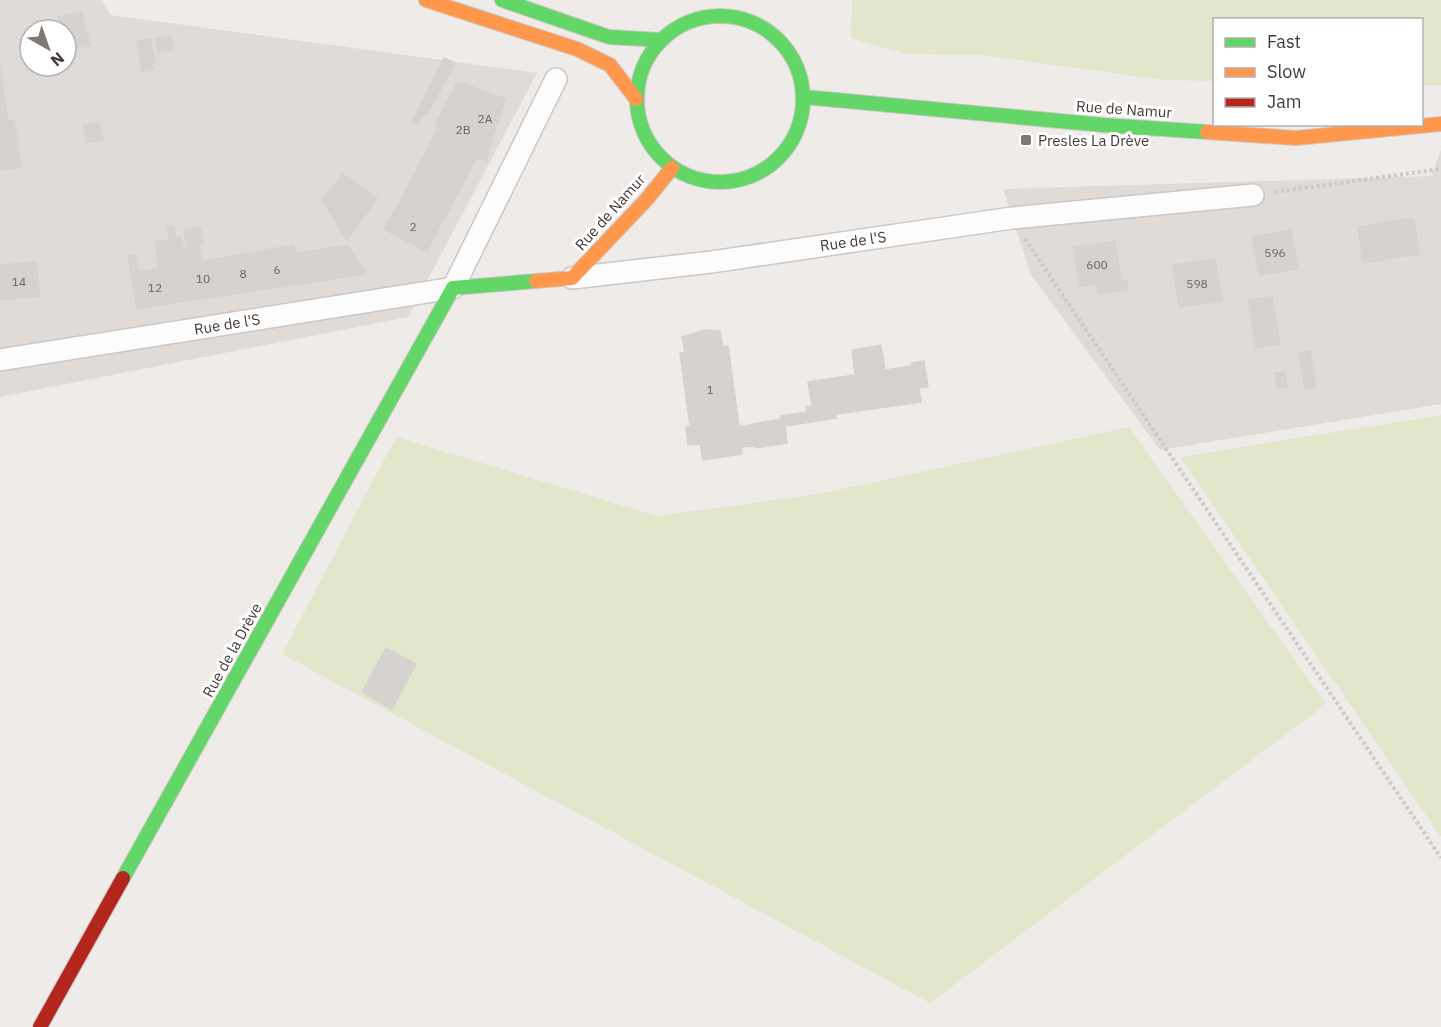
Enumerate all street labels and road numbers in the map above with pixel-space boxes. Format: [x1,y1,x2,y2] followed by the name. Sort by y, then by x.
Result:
[1075,96,1173,122] street label: Rue de Namur
[571,170,650,254] street label: Rue de Namur
[819,227,887,255] street label: Rue de l'S
[193,309,261,339] street label: Rue de l'S
[198,599,266,701] street label: Rue de la Drève

